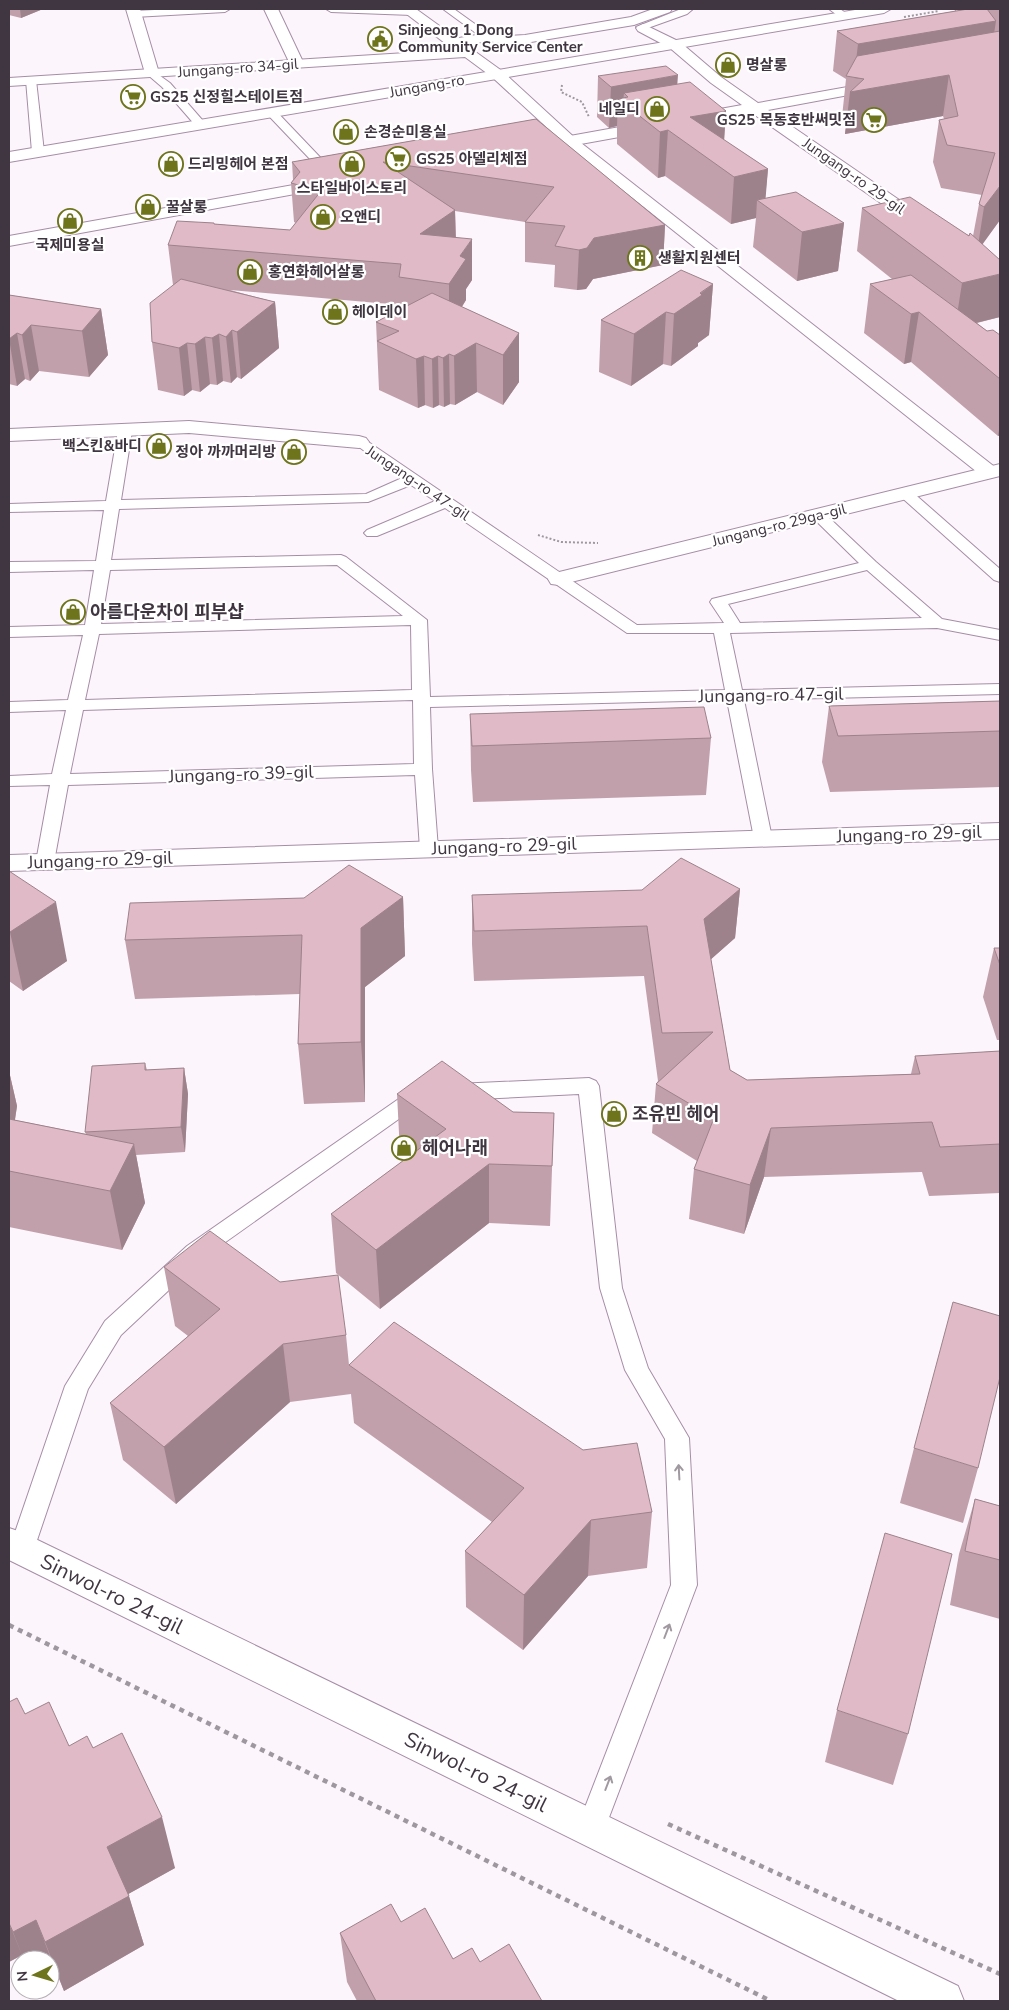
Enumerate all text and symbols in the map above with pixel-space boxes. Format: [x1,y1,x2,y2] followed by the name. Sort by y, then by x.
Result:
[398,20,583,57] place label: Sinjeong 1 Dong Community Service Center
[367,26,393,52] public building icon: Sinjeong 1 Dong Community Service Center
[715,52,741,78] shop icon: 명살롱
[176,54,300,82] street label: Jungang-ro 34-gil
[746,55,788,75] place label: 명살롱
[387,70,466,103] street label: Jungang-ro
[120,84,146,110] supermarket icon: GS25 신정힐스테이트점
[150,87,303,107] place label: GS25 신정힐스테이트점
[644,96,670,122] shop icon: 네일디
[599,99,640,119] place label: 네일디
[861,107,887,133] supermarket icon: GS25 목동호반써밋점
[717,110,856,130] place label: GS25 목동호반써밋점
[333,119,359,145] shop icon: 손경순미용실
[364,122,447,142] place label: 손경순미용실
[798,133,910,219] street label: Jungang-ro 29-gil
[385,146,411,172] supermarket icon: GS25 아델리체점
[416,149,528,169] place label: GS25 아델리체점
[158,151,184,177] shop icon: 드리밍헤어 본점
[339,151,365,177] shop icon: 스타일바이스토리
[188,154,289,174] place label: 드리밍헤어 본점
[297,178,407,198] place label: 스타일바이스토리
[135,194,161,220] shop icon: 꿀살롱
[166,197,208,217] place label: 꿀살롱
[310,204,336,230] shop icon: 오앤디
[340,207,381,227] place label: 오앤디
[57,208,83,234] shop icon: 국제미용실
[35,235,105,255] place label: 국제미용실
[627,245,653,271] building icon: 생활지원센터
[658,248,741,268] place label: 생활지원센터
[237,259,263,285] shop icon: 홍연화헤어살롱
[268,262,365,282] place label: 홍연화헤어살롱
[322,299,348,325] shop icon: 헤이데이
[352,302,407,322] place label: 헤이데이
[146,433,172,459] shop icon: 백스킨&바디
[62,436,142,456] place label: 백스킨&바디
[281,439,307,465] shop icon: 정아 까까머리방
[361,440,474,525] street label: Jungang-ro 47-gil
[175,442,276,462] place label: 정아 까까머리방
[709,499,849,552] street label: Jungang-ro 29ga-gil
[60,599,86,625] shop icon: 아름다운차이 피부샵
[90,600,244,624] place label: 아름다운차이 피부샵
[697,682,844,708] street label: Jungang-ro 47-gil
[167,759,315,789] street label: Jungang-ro 39-gil
[835,819,983,849] street label: Jungang-ro 29-gil
[430,831,578,861] street label: Jungang-ro 29-gil
[26,845,174,875] street label: Jungang-ro 29-gil
[601,1101,627,1127] shop icon: 조유빈 헤어
[632,1102,720,1126] place label: 조유빈 헤어
[391,1135,417,1161] shop icon: 헤어나래
[422,1136,488,1160] place label: 헤어나래
[674,1464,684,1480] one-way arrow
[36,1547,189,1641] street label: Sinwol-ro 24-gil
[663,1624,672,1639] one-way arrow
[400,1725,553,1819] street label: Sinwol-ro 24-gil
[605,1775,614,1790] one-way arrow
[10,1950,60,2000] north arrow
[13,1970,32,1982] text: N

